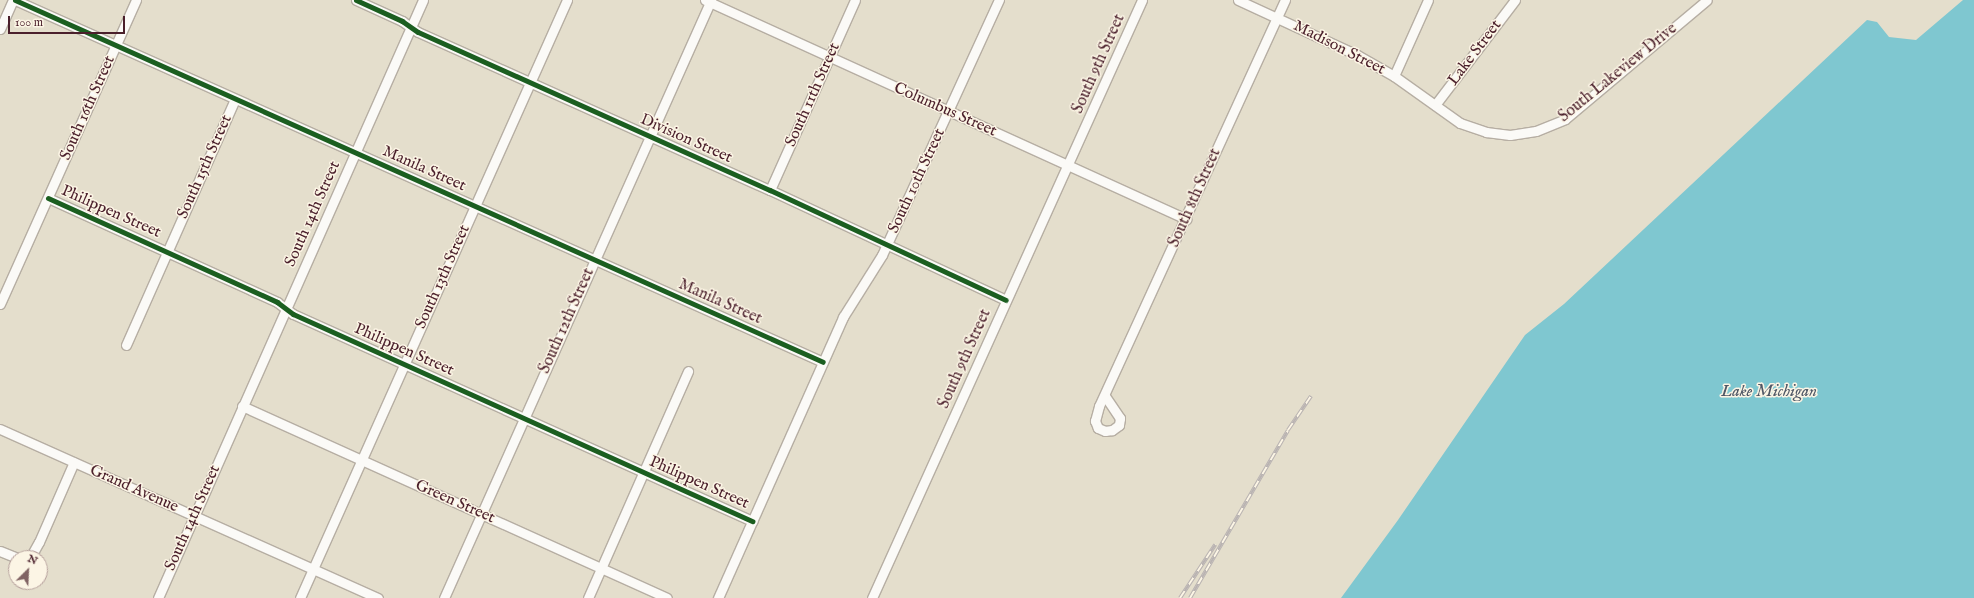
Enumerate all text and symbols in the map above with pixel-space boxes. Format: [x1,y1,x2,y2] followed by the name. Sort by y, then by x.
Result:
[10,8,127,34] scale bar
[1069,11,1129,117] street label: South 9th Street
[15,15,43,30] text: 100 m
[1444,16,1506,90] street label: Lake Street
[1290,17,1388,79] street label: Madison Street
[1555,19,1681,127] street label: South Lakeview Drive
[782,40,844,150] street label: South 11th Street
[56,53,120,163] street label: South 16th Street
[891,79,999,141] street label: Columbus Street
[637,110,735,168] street label: Division Street
[174,112,236,222] street label: South 15th Street
[884,125,950,237] street label: South 10th Street
[379,142,469,196] street label: Manila Street
[1165,146,1225,250] street label: South 8th Street
[281,158,345,270] street label: South 14th Street
[58,181,164,243] street label: Philippen Street
[412,222,474,332] street label: South 13th Street
[535,265,599,377] street label: South 12th Street
[675,275,765,329] street label: Manila Street
[935,306,995,412] street label: South 9th Street
[351,319,457,381] street label: Philippen Street
[1721,382,1817,402] water label: Lake Michigan
[646,452,752,514] street label: Philippen Street
[87,461,181,517] street label: Grand Avenue
[161,462,225,574] street label: South 14th Street
[412,476,498,528] street label: Green Street
[8,550,48,590] north arrow
[25,552,40,568] text: N

